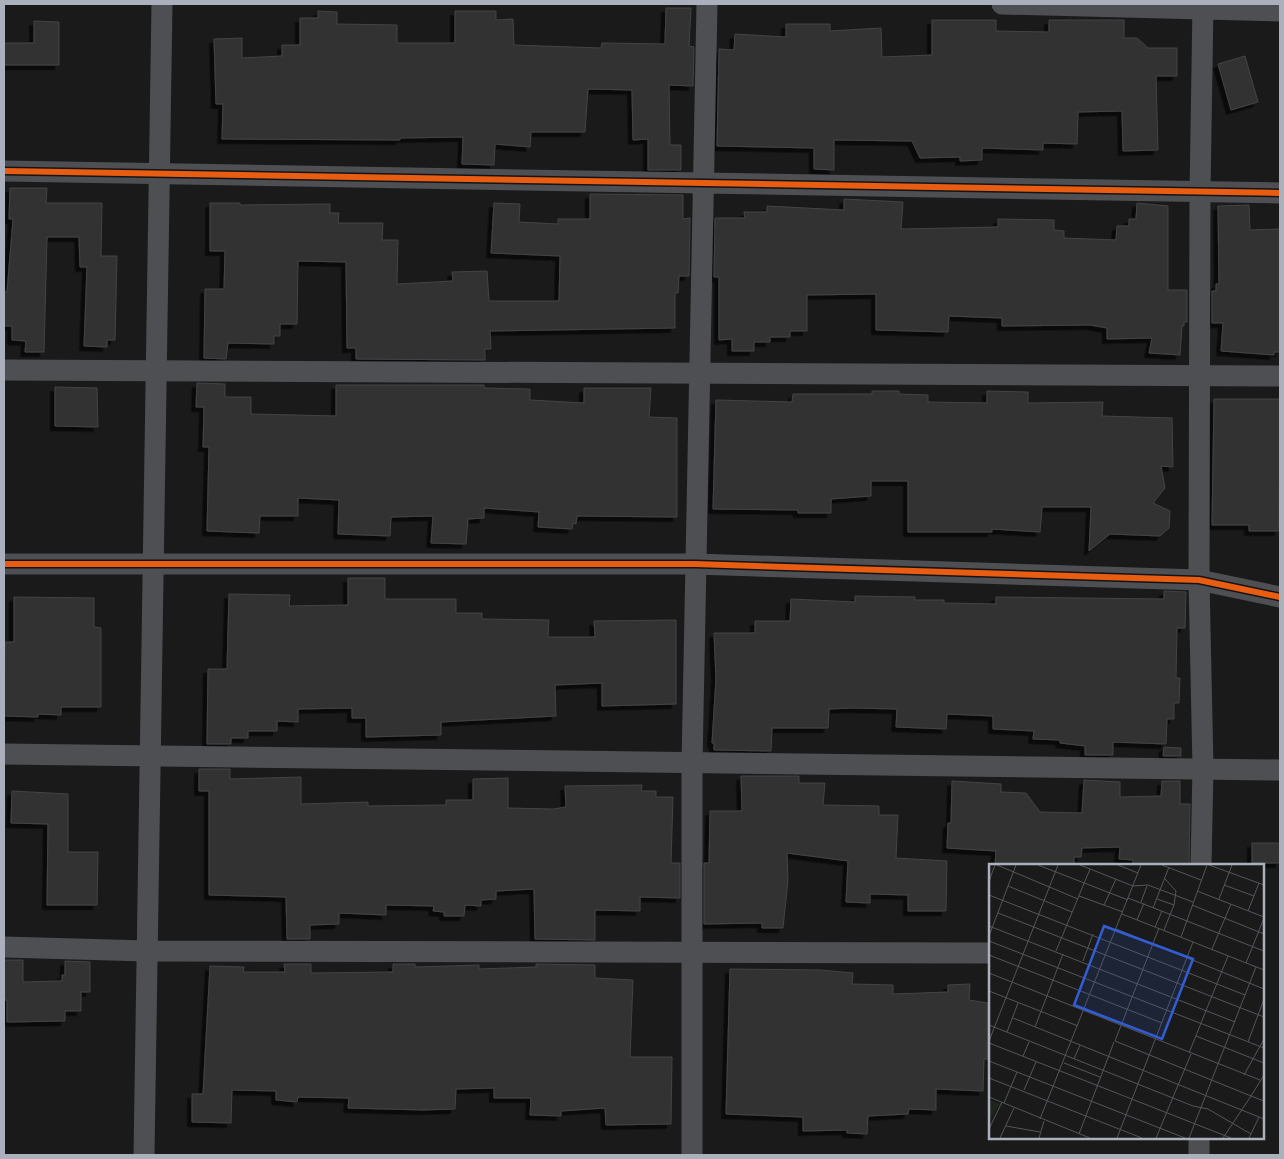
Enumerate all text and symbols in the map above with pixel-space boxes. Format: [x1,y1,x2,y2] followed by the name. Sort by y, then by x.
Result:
[989,864,1264,1139] inset map

